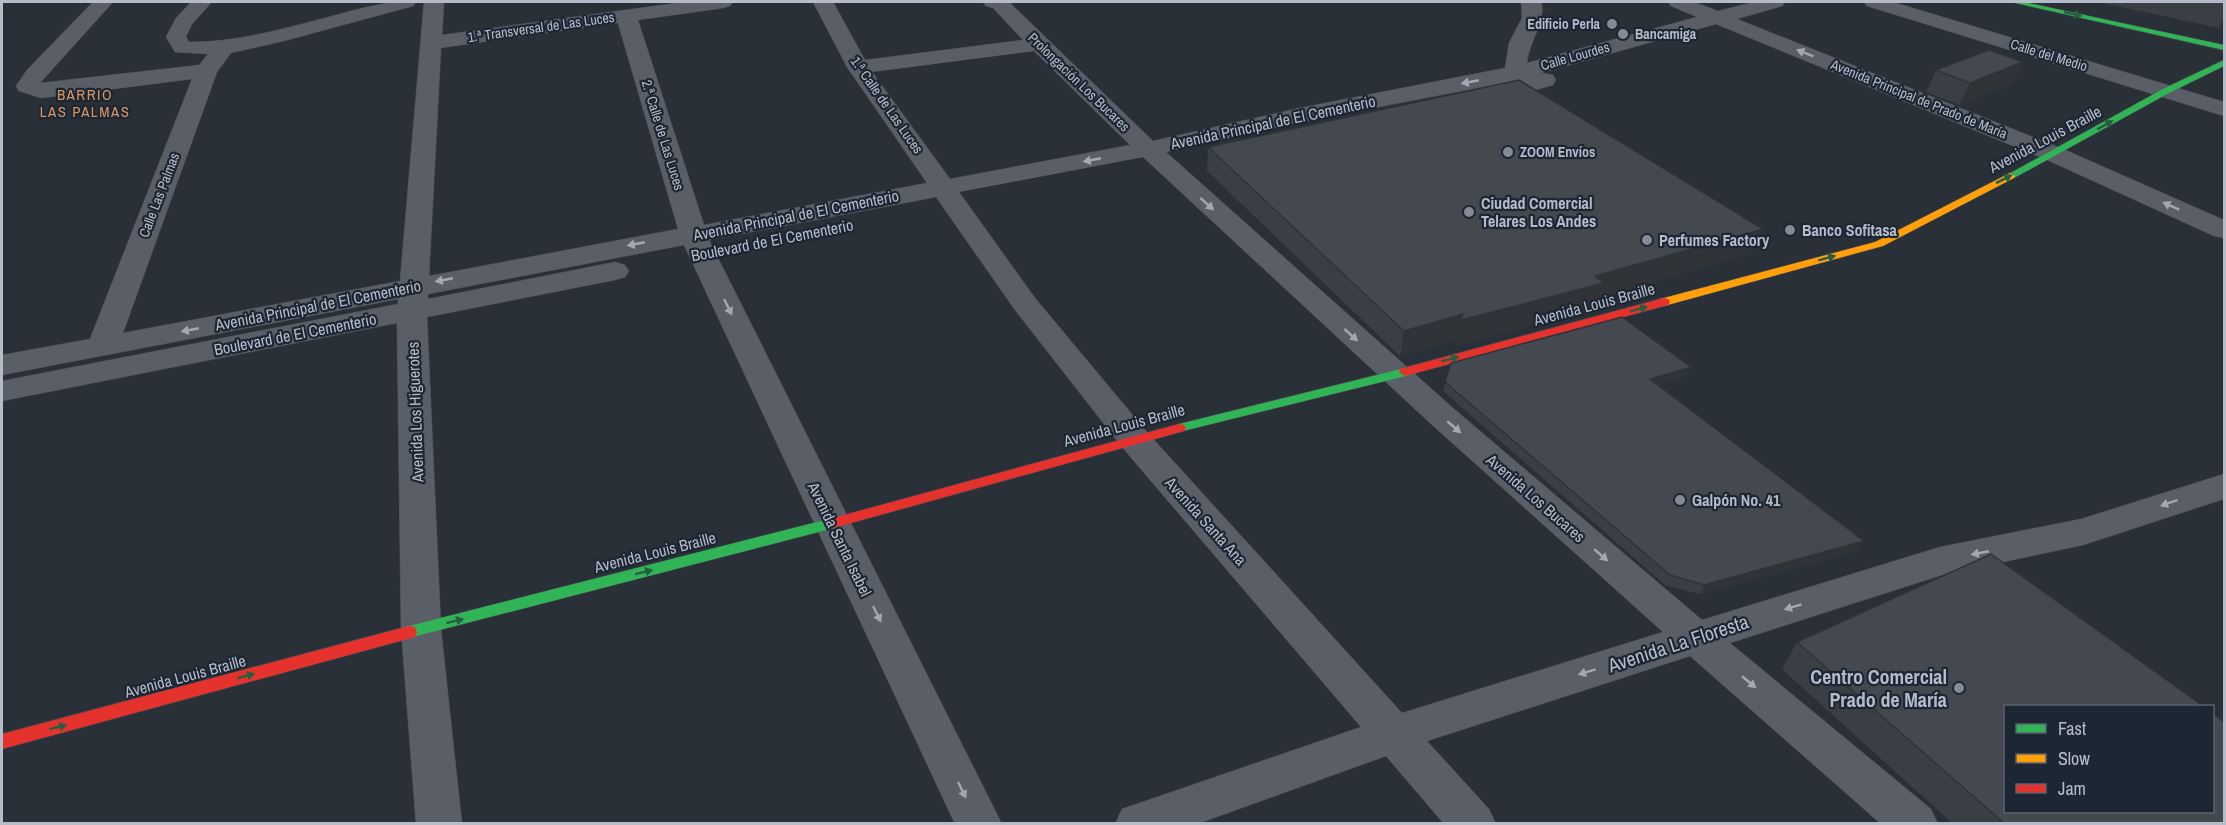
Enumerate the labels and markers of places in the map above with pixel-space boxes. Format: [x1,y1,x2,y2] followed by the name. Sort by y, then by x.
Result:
[1527,15,1601,33] place label: Edificio Perla
[1605,17,1619,31] marker: Edificio Perla
[1635,25,1697,43] place label: Bancamiga
[1616,27,1630,41] marker: Bancamiga
[1520,143,1595,161] place label: ZOOM Envíos
[1501,145,1515,159] marker: ZOOM Envíos
[1481,192,1596,232] place label: Ciudad Comercial Telares Los Andes
[1462,205,1476,219] marker: Ciudad Comercial Telares Los Andes
[1802,219,1897,241] place label: Banco Sofitasa
[1783,223,1797,237] marker: Banco Sofitasa
[1659,229,1770,251] place label: Perfumes Factory
[1640,233,1654,247] marker: Perfumes Factory
[1692,489,1781,511] place label: Galpón No. 41
[1673,493,1687,507] marker: Galpón No. 41
[1810,663,1947,713] place label: Centro Comercial Prado de María
[1952,681,1966,695] marker: Centro Comercial Prado de María

